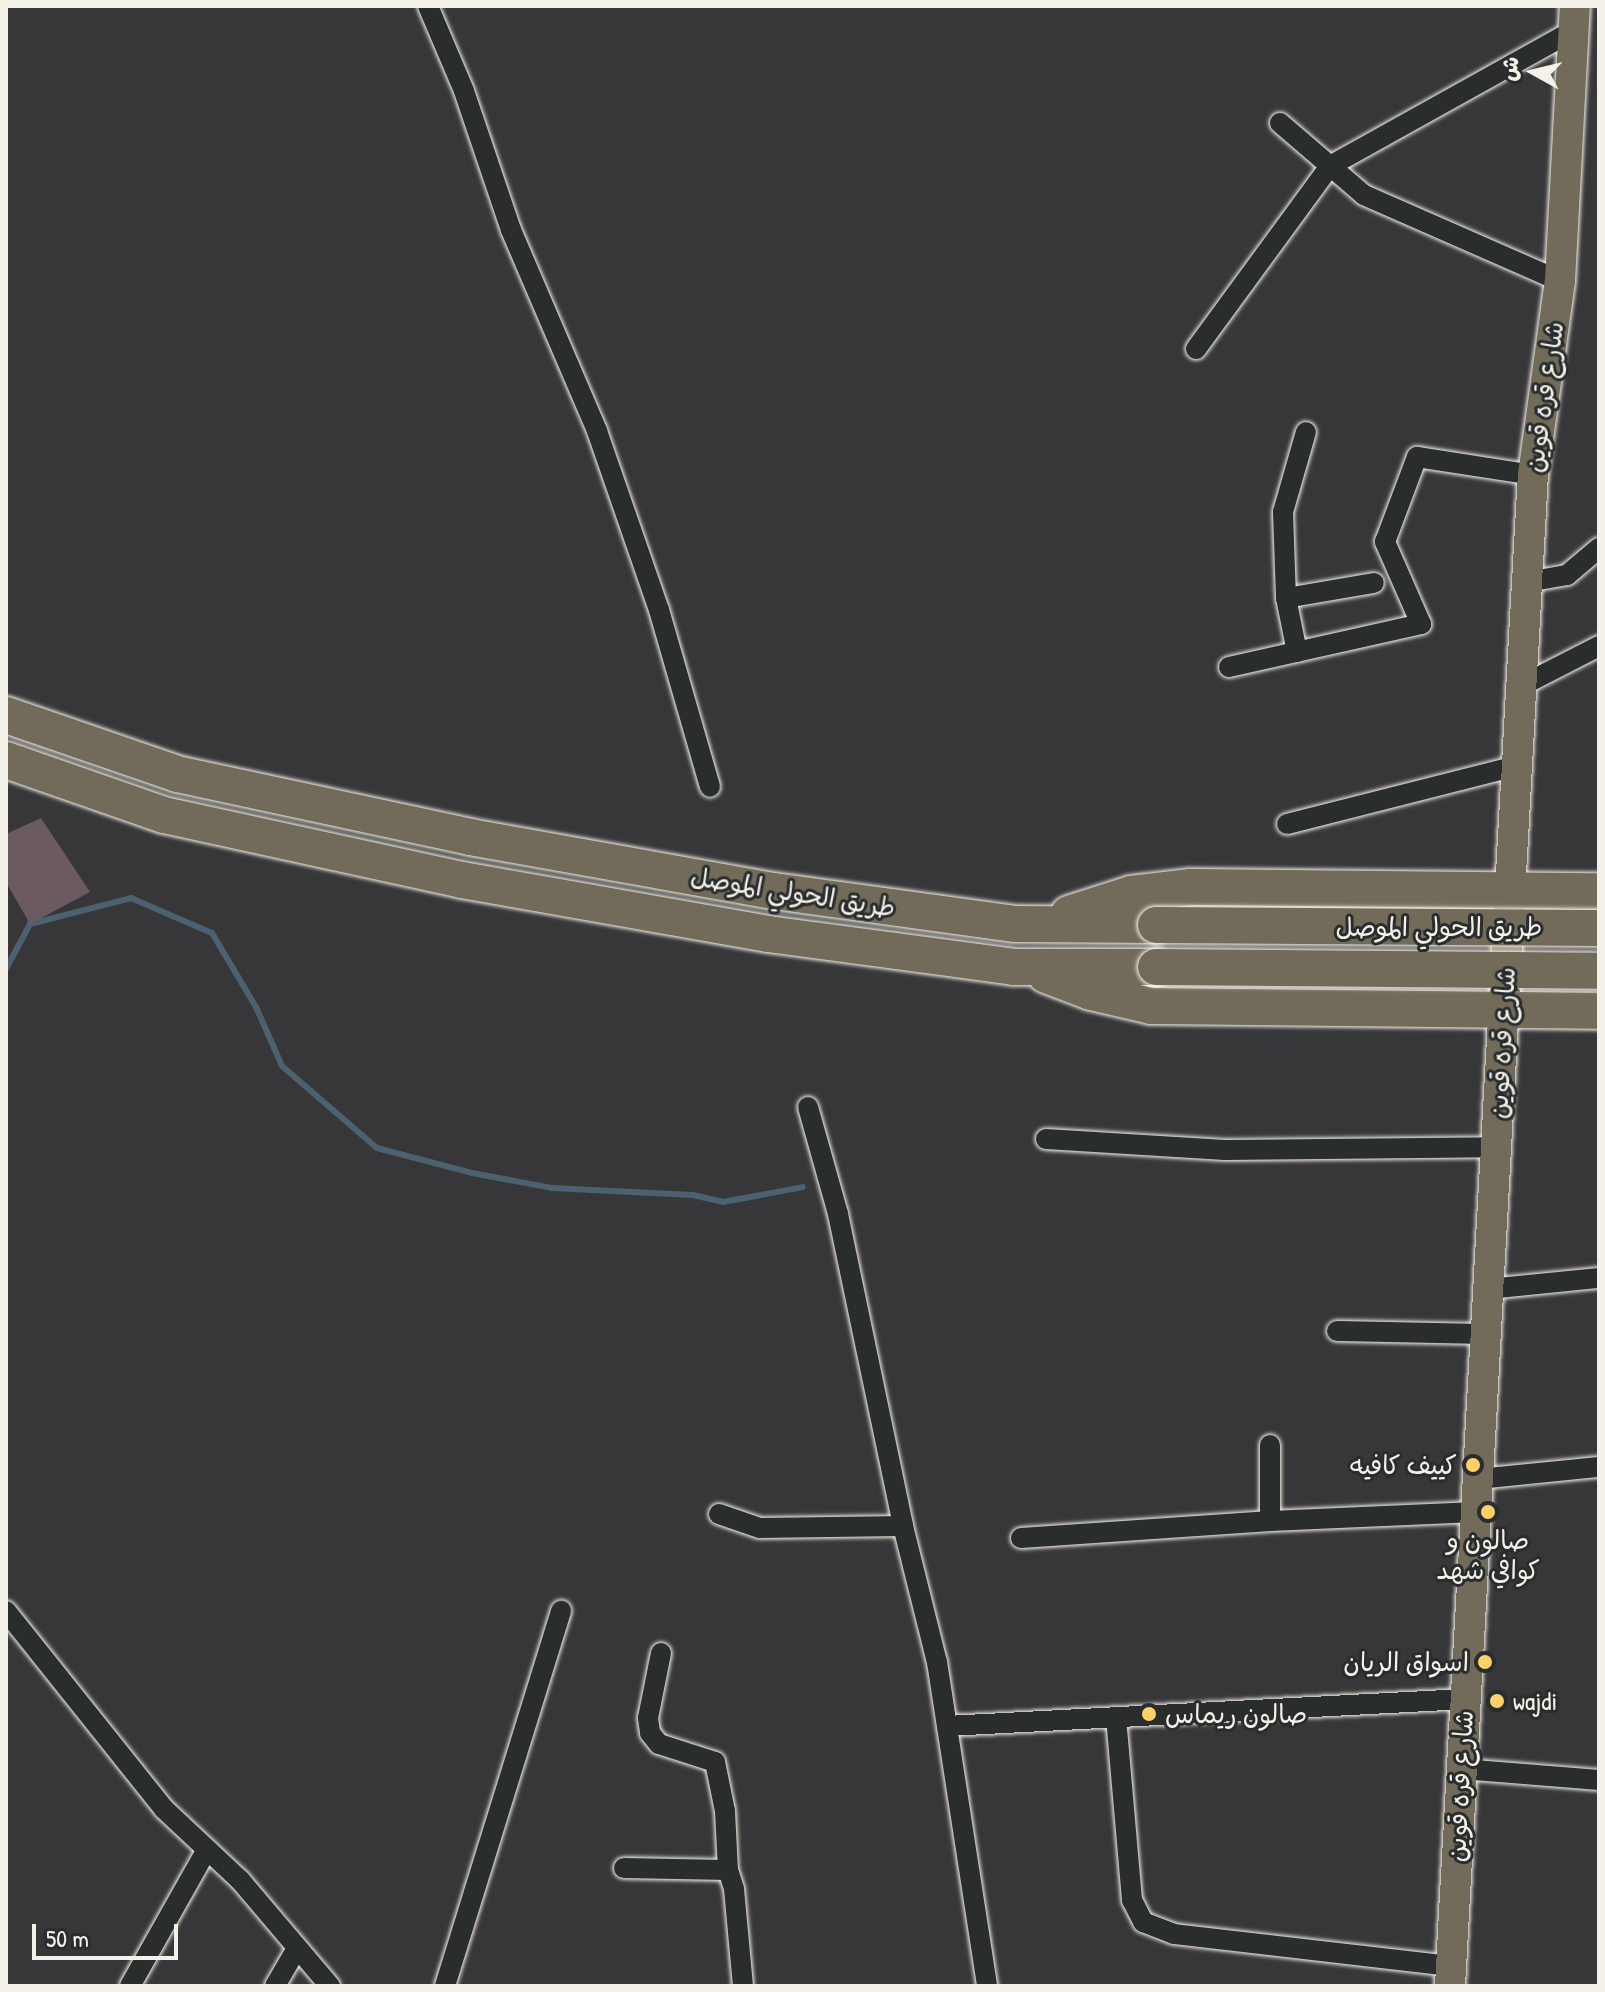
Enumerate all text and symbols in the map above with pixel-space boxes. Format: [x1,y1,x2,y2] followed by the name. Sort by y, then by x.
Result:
[1493,32,1573,112] north arrow
[1493,55,1526,83] text: ش
[1518,320,1570,474] street label: شارع قره قوين
[688,860,898,924] street label: طريق الحولي الموصل
[1336,911,1542,943] street label: طريق الحولي الموصل
[1482,966,1522,1120] street label: شارع قره قوين
[1350,1449,1457,1481] place label: كييف كافيه
[1464,1456,1482,1474] marker: كييف كافيه
[1479,1503,1497,1521] marker: صالون و كوافي شهد
[1436,1524,1540,1586] place label: صالون و كوافي شهد
[1343,1646,1469,1678] place label: اسواق الريان
[1476,1653,1494,1671] marker: اسواق الريان
[1513,1685,1557,1717] place label: wajdi
[1488,1692,1506,1710] marker: wajdi
[1165,1698,1307,1730] place label: صالون ريماس
[1140,1705,1158,1723] marker: صالون ريماس
[1440,1709,1480,1863] street label: شارع قره قوين
[36,1908,182,1958] scale bar
[46,1922,89,1954] text: 50 m

